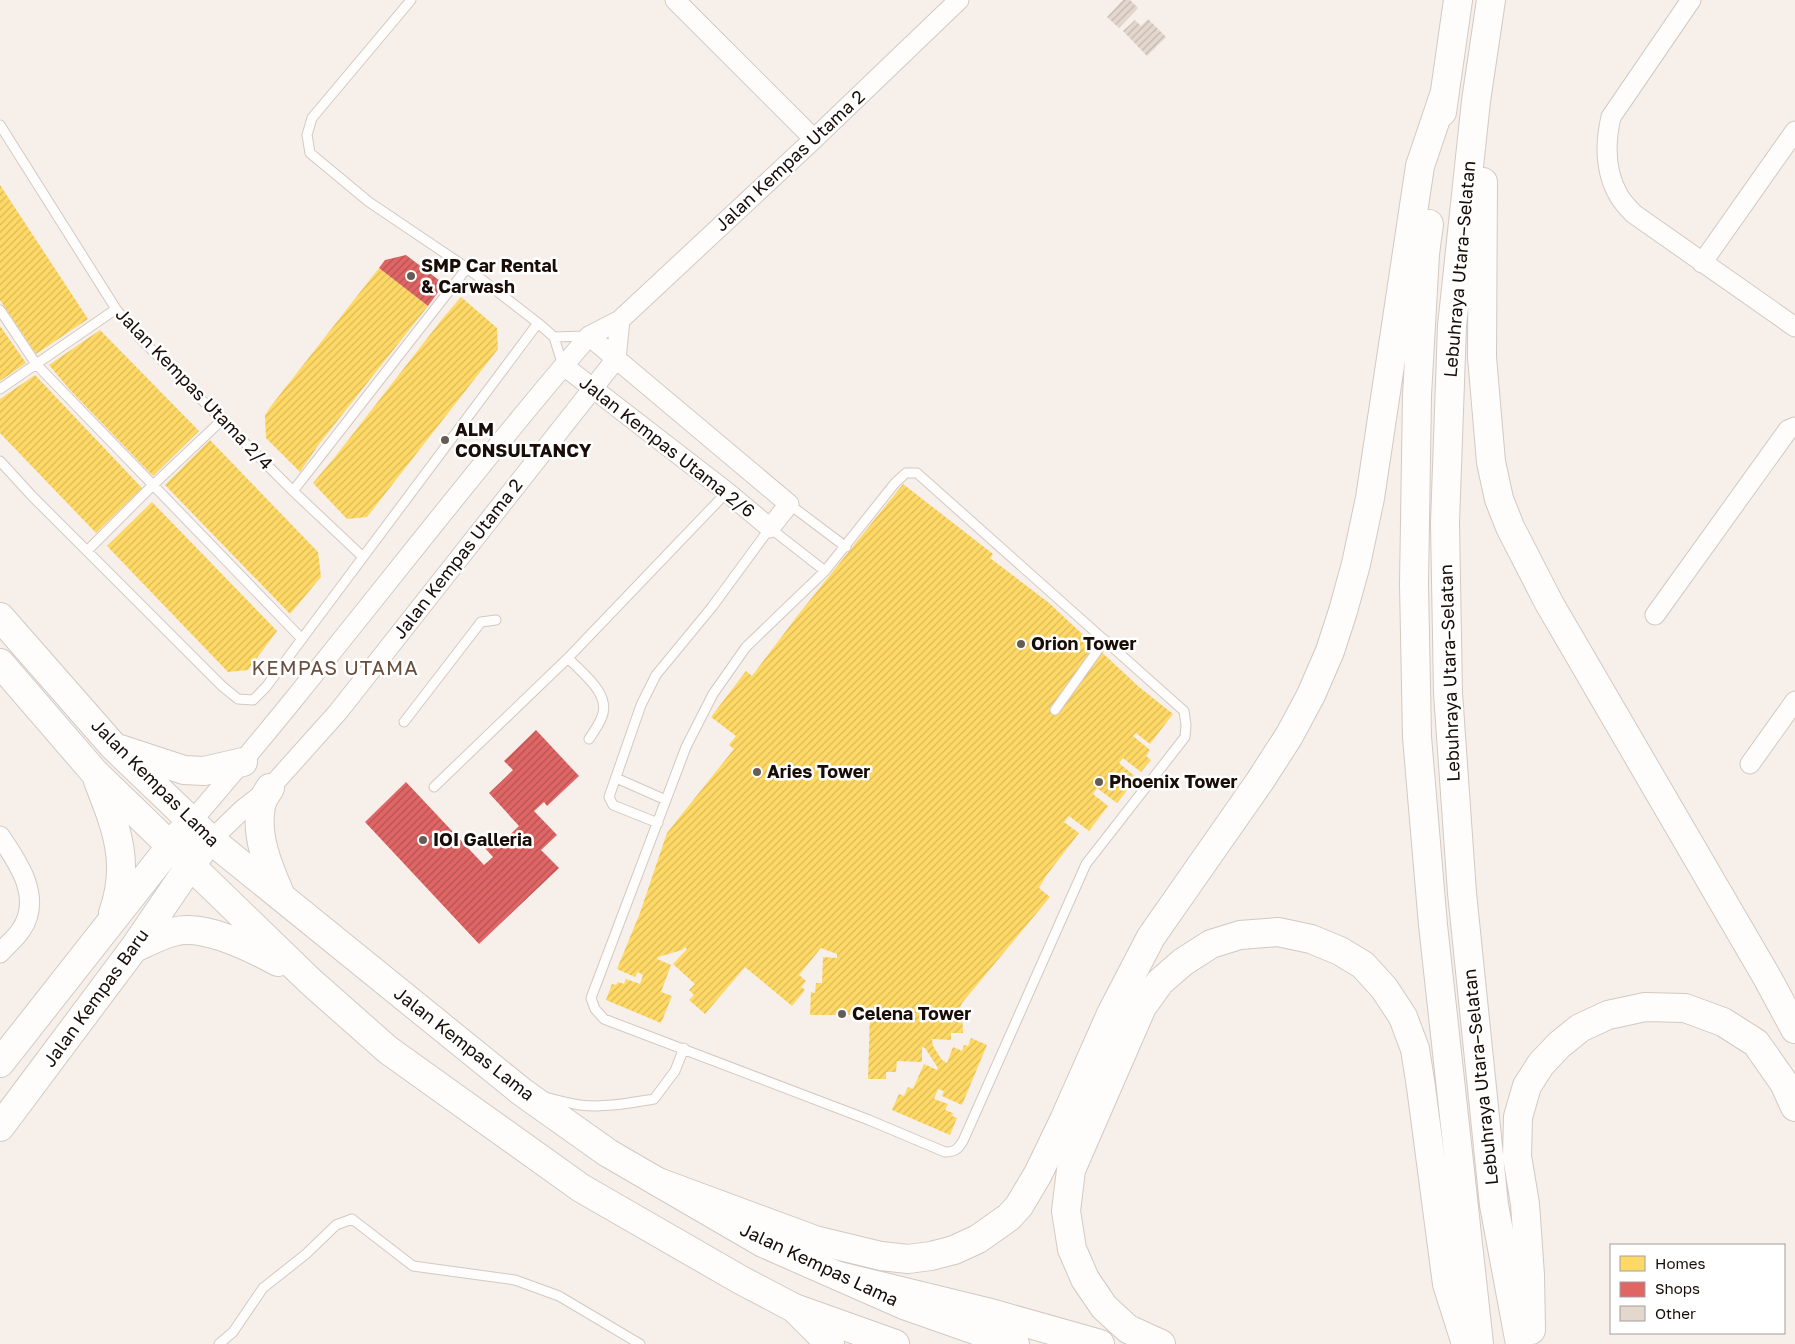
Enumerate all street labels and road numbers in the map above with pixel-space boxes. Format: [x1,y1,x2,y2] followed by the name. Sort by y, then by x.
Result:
[710,85,869,235] street label: Jalan Kempas Utama 2
[1439,160,1479,378] street label: Lebuhraya Utara–Selatan
[112,303,278,474] street label: Jalan Kempas Utama 2/4
[576,371,760,522] street label: Jalan Kempas Utama 2/6
[388,474,526,643] street label: Jalan Kempas Utama 2
[1434,564,1464,782] street label: Lebuhraya Utara–Selatan
[87,714,224,851] street label: Jalan Kempas Lama
[38,924,153,1071] street label: Jalan Kempas Baru
[1458,968,1502,1186] street label: Lebuhraya Utara–Selatan
[390,982,539,1105] street label: Jalan Kempas Lama
[737,1218,902,1310] street label: Jalan Kempas Lama

